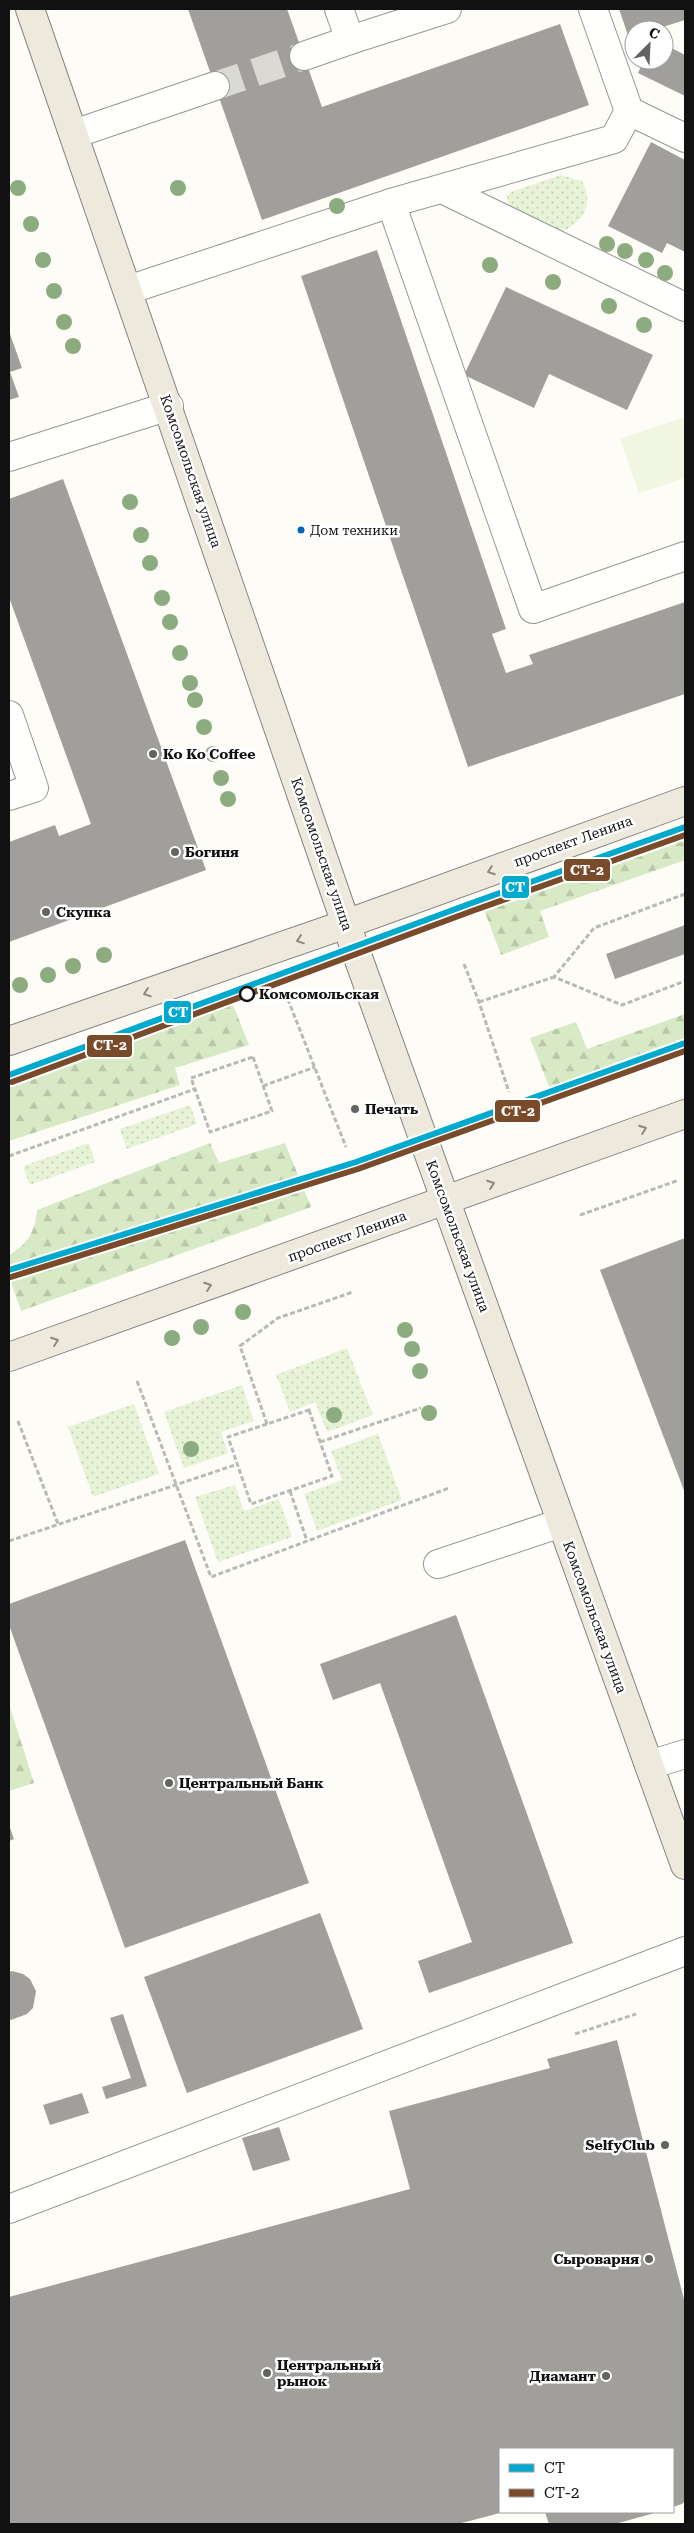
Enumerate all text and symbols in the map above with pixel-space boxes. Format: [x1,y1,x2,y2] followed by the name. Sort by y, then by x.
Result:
[624,20,674,70] north arrow
[647,24,662,43] text: С
[157,392,225,550] street label: Комсомольская улица
[310,523,398,538] place label: Дом техники
[296,525,306,535] marker: Дом техники
[163,746,255,762] place label: Ko Ko Coffee
[147,748,159,760] marker: Ko Ko Coffee
[288,775,356,933] street label: Комсомольская улица
[511,812,635,870] street label: проспект Ленина
[185,844,239,860] place label: Богиня
[169,846,181,858] marker: Богиня
[563,858,611,882] line badge: СТ-2
[570,862,604,878] text: СТ-2
[488,865,496,875] one-way arrow
[501,875,530,899] line badge: СТ
[505,879,525,895] text: СТ
[56,904,112,920] place label: Скупка
[40,906,52,918] marker: Скупка
[296,934,305,944] one-way arrow
[239,986,255,1002] marker: Комсомольская
[259,986,379,1002] place label: Комсомольская
[143,988,151,998] one-way arrow
[163,1000,192,1024] line badge: СТ
[168,1004,188,1020] text: СТ
[86,1034,133,1058] line badge: СТ-2
[93,1037,127,1053] text: СТ-2
[494,1099,541,1123] line badge: СТ-2
[365,1101,419,1117] place label: Печать
[349,1103,361,1115] marker: Печать
[501,1103,535,1119] text: СТ-2
[639,1125,647,1135] one-way arrow
[423,1158,493,1315] street label: Комсомольская улица
[486,1180,495,1190] one-way arrow
[285,1207,409,1265] street label: проспект Ленина
[203,1282,211,1292] one-way arrow
[50,1337,58,1347] one-way arrow
[560,1539,630,1696] street label: Комсомольская улица
[179,1775,324,1791] place label: Центральный Банк
[163,1777,175,1789] marker: Центральный Банк
[585,2137,655,2153] place label: SelfyClub
[659,2139,671,2151] marker: SelfyClub
[553,2251,639,2267] place label: Сыроварня
[643,2253,655,2265] marker: Сыроварня
[277,2357,381,2389] place label: Центральный рынок
[261,2367,273,2379] marker: Центральный рынок
[530,2368,597,2384] place label: Диамант
[600,2370,612,2382] marker: Диамант
[499,2448,674,2513] legend
[544,2459,565,2477] text: СТ
[544,2484,579,2502] text: СТ-2

